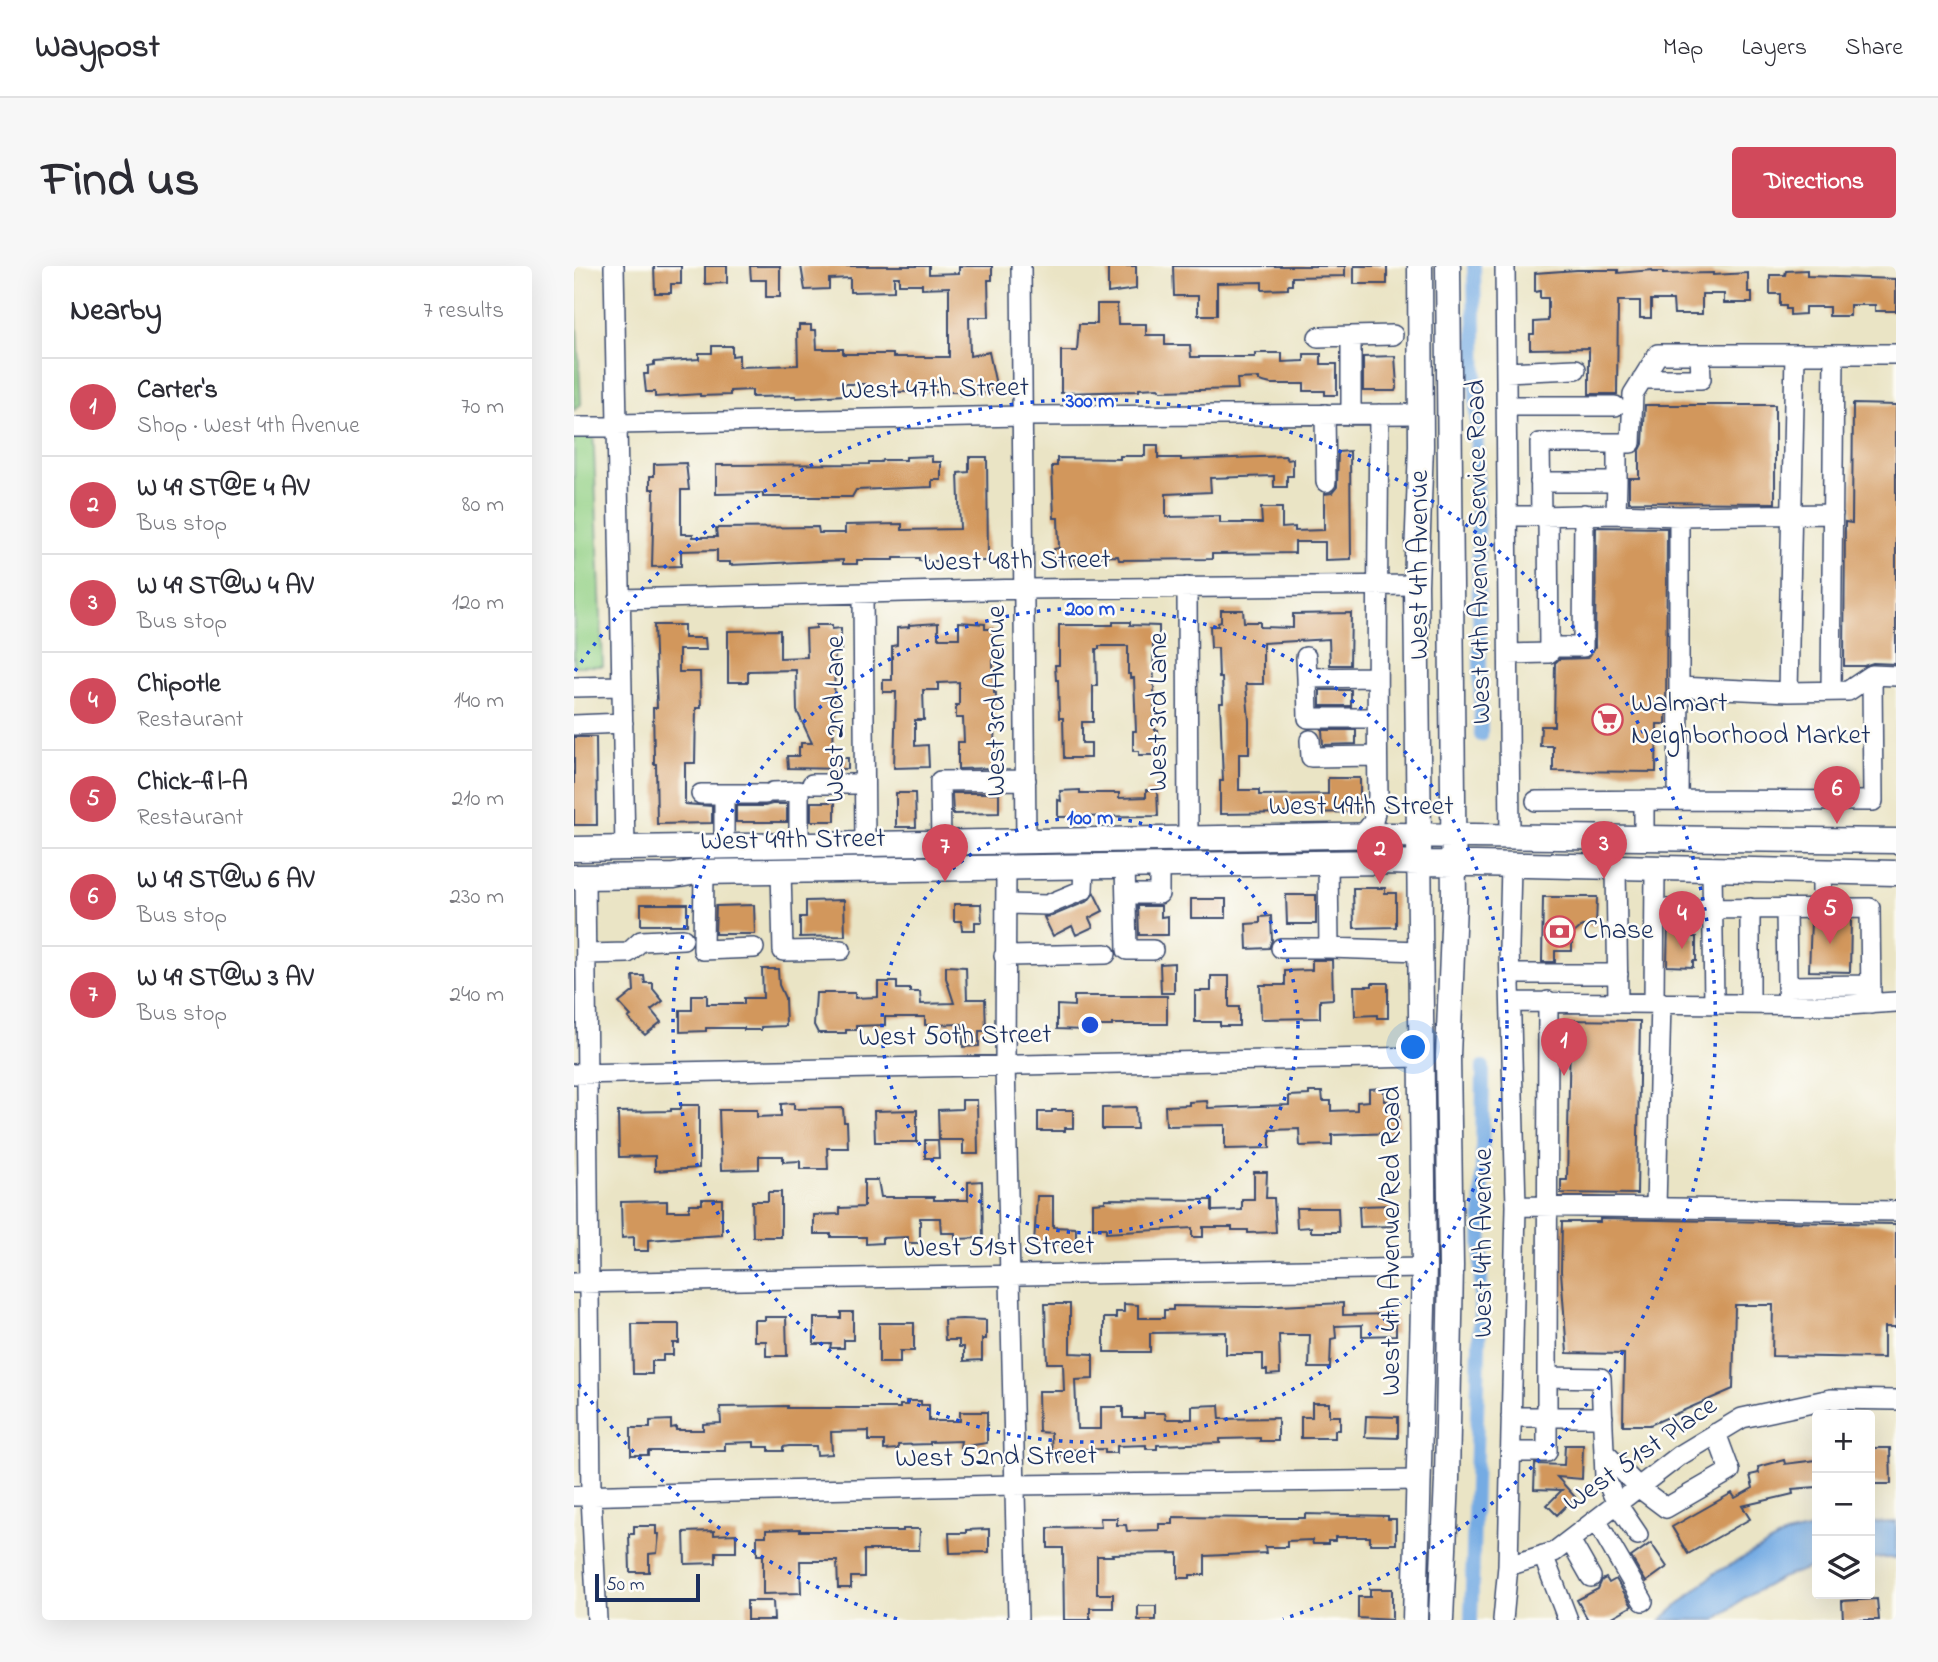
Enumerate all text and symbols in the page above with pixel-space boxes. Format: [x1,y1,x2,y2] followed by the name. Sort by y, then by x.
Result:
[35,24,160,72] text: Waypost
[1663,31,1703,66] text: Map
[1741,31,1807,66] text: Layers
[1845,31,1903,66] text: Share
[42,146,199,218] text: Find us
[1732,147,1896,218] button: Directions
[70,290,162,334] text: Nearby
[423,295,504,328] text: 7 results
[841,368,1029,412] street label: West 47th Street
[137,372,218,410] text: Carter's
[1456,379,1504,725] street label: West 4th Avenue Service Road
[1065,387,1114,417] text: 300 m
[89,391,97,424] text: 1
[461,391,504,424] text: 70 m
[137,410,360,443] text: Shop · West 4th Avenue
[137,470,309,508] text: W 49 ST@E 4 AV
[1400,470,1441,660] street label: West 4th Avenue
[87,489,99,522] text: 2
[462,489,504,522] text: 80 m
[137,508,227,541] text: Bus stop
[923,540,1111,584] street label: West 48th Street
[137,568,314,606] text: W 49 ST@W 4 AV
[88,587,98,620] text: 3
[452,587,504,620] text: 120 m
[1064,595,1115,625] text: 200 m
[977,605,1018,797] street label: West 3rd Avenue
[137,606,227,639] text: Bus stop
[1139,632,1180,792] street label: West 3rd Lane
[816,635,857,803] street label: West 2nd Lane
[137,666,221,704] text: Chipotle
[1631,684,1870,757] place label: Walmart Neighborhood Market
[88,685,98,718] text: 4
[454,685,504,718] text: 140 m
[1591,703,1625,737] supermarket icon: Walmart Neighborhood Market
[137,704,244,737] text: Restaurant
[137,764,248,802] text: Chick-fil-A
[1814,766,1860,824] pin: 6
[86,783,100,816] text: 5
[452,783,504,816] text: 210 m
[1268,787,1454,828] street label: West 49th Street
[137,802,244,835] text: Restaurant
[1067,804,1113,834] text: 100 m
[700,819,886,863] street label: West 49th Street
[1581,821,1627,879] pin: 3
[922,824,968,882] pin: 7
[1357,826,1403,884] pin: 2
[137,862,314,900] text: W 49 ST@W 6 AV
[88,881,98,914] text: 6
[450,881,504,914] text: 230 m
[1807,886,1853,944] pin: 5
[1659,891,1705,949] pin: 4
[137,900,227,933] text: Bus stop
[1583,911,1654,952] place label: Chase
[1543,914,1577,948] bank icon: Chase
[137,960,314,998] text: W 49 ST@W 3 AV
[88,979,98,1012] text: 7
[450,979,504,1012] text: 240 m
[137,998,227,1031] text: Bus stop
[1078,1013,1102,1037] centre of rings
[858,1015,1052,1059] street label: West 50th Street
[1541,1018,1587,1076] pin: 1
[1396,1030,1430,1064] your location
[1372,1086,1413,1396] street label: West 4th Avenue/Red Road
[1464,1148,1505,1338] street label: West 4th Avenue
[903,1226,1095,1270] street label: West 51st Street
[1556,1386,1727,1523] street label: West 51st Place
[1812,1410,1875,1599] map controls
[1812,1410,1875,1473] button: +
[895,1436,1097,1480] street label: West 52nd Street
[1812,1473,1875,1536] button: −
[1812,1536,1875,1599] button: layers
[595,1571,700,1603] scale bar
[606,1572,645,1599] text: 50 m

